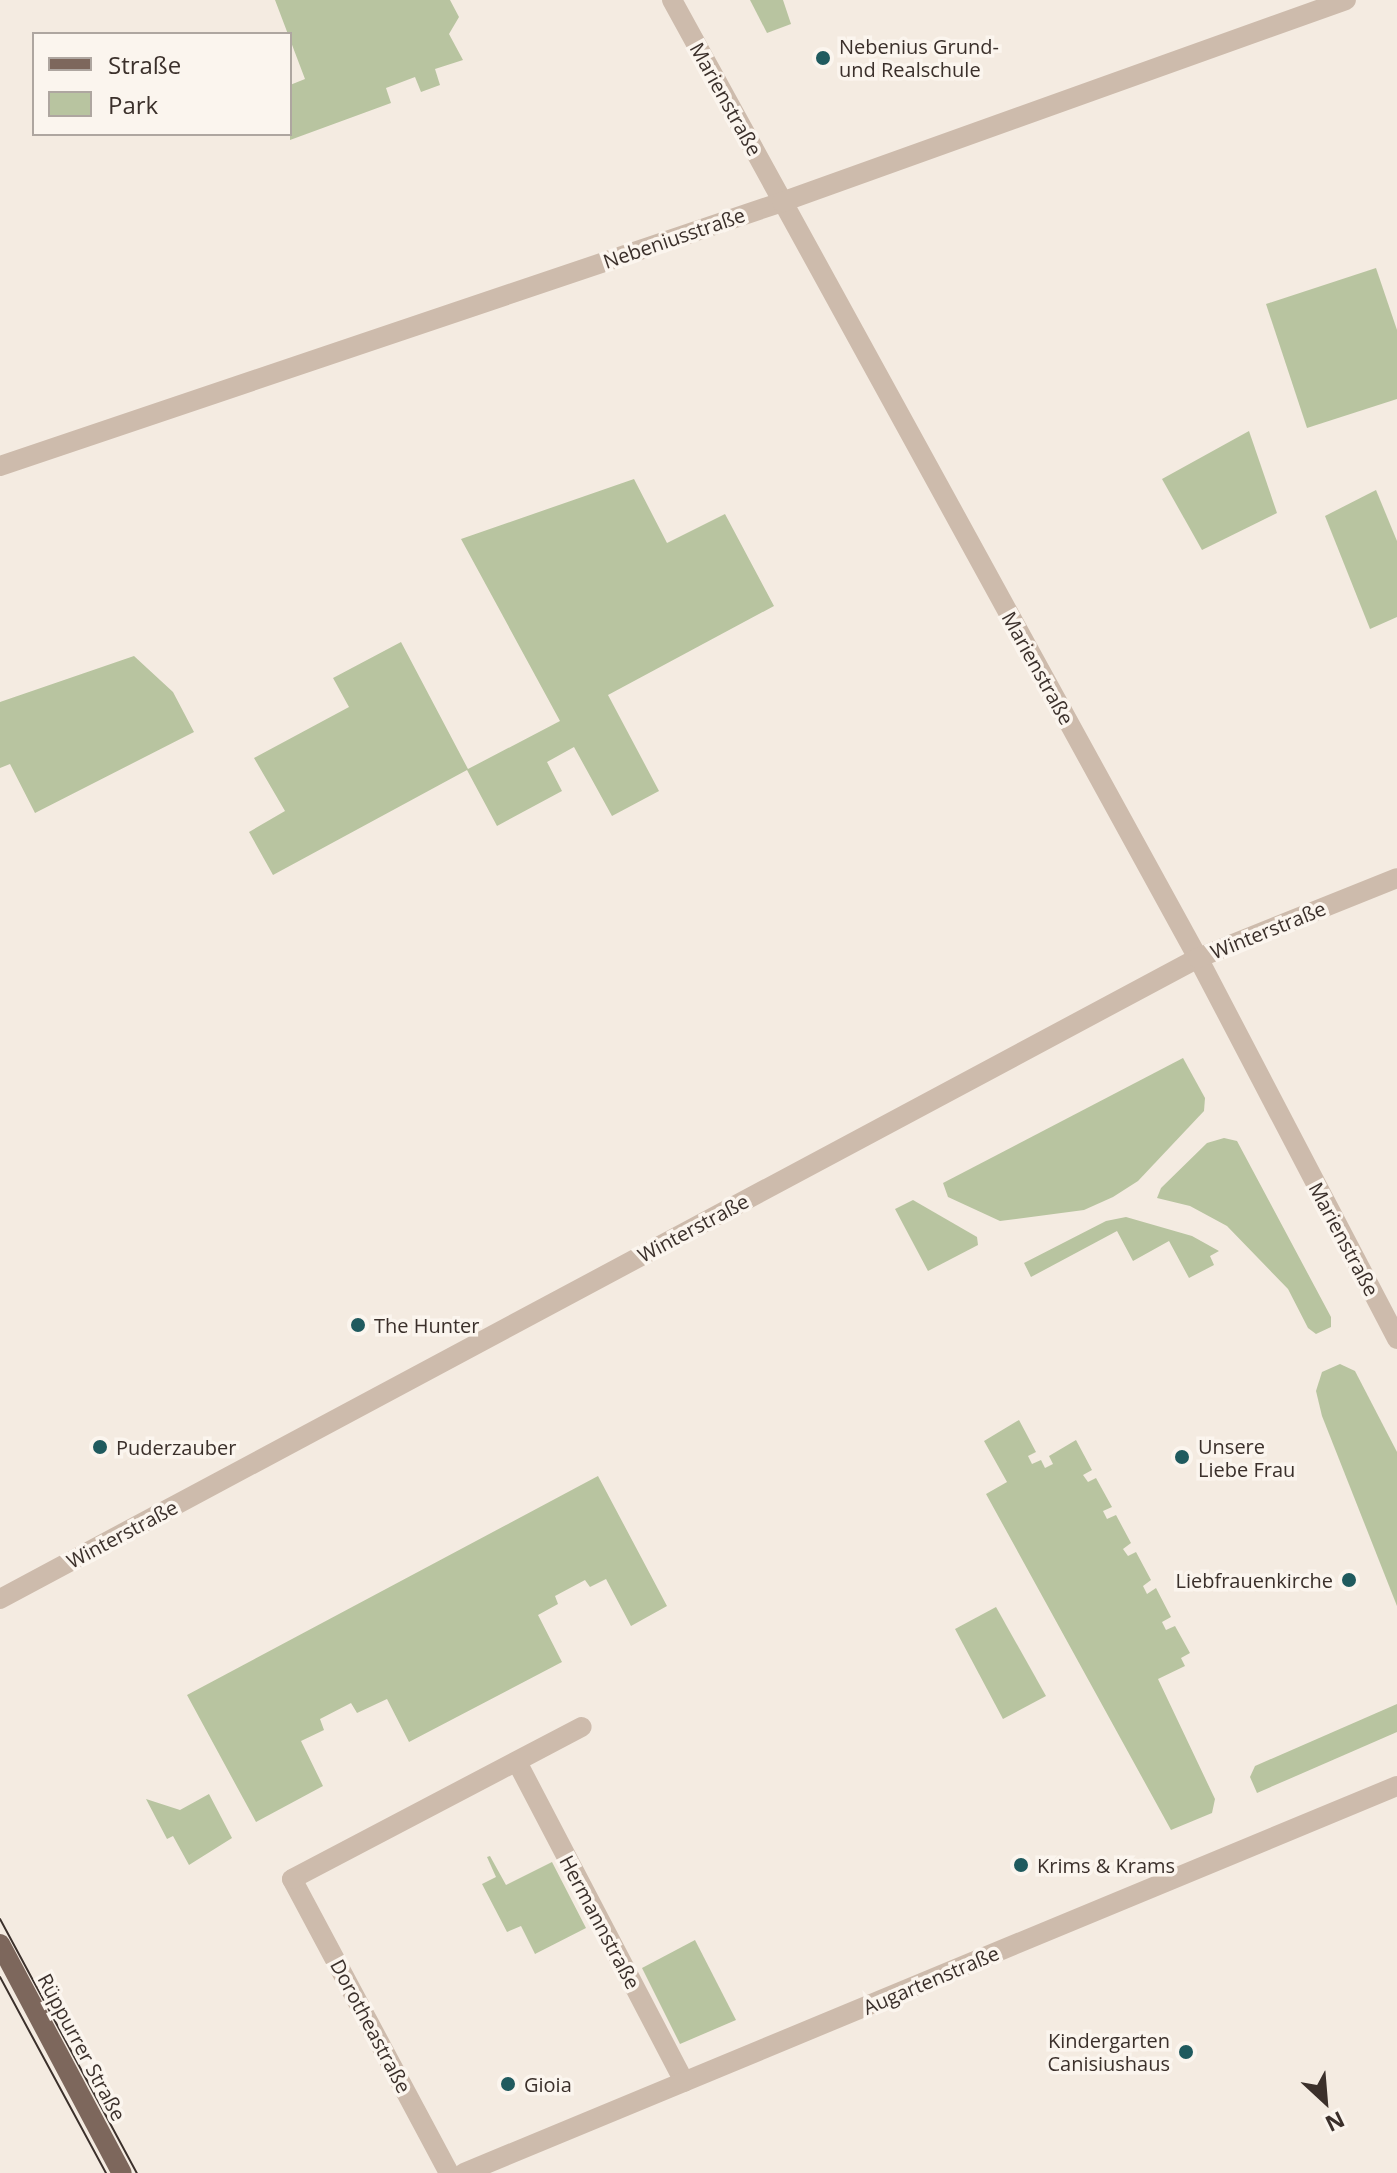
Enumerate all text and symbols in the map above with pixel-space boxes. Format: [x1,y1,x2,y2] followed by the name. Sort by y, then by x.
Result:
[32,32,292,136] legend
[839,34,999,81] place label: Nebenius Grund- und Realschule
[685,38,767,160] street label: Marienstraße
[108,48,181,81] text: Straße
[814,49,832,67] marker: Nebenius Grund- und Realschule
[108,88,158,121] text: Park
[600,202,748,274] street label: Nebeniusstraße
[997,607,1079,729] street label: Marienstraße
[1207,896,1329,964] street label: Winterstraße
[1304,1178,1384,1300] street label: Marienstraße
[634,1189,752,1267] street label: Winterstraße
[374,1313,480,1337] place label: The Hunter
[349,1316,367,1334] marker: The Hunter
[1198,1434,1295,1481] place label: Unsere Liebe Frau
[116,1435,236,1459] place label: Puderzauber
[91,1438,109,1456] marker: Puderzauber
[1173,1448,1191,1466] marker: Unsere Liebe Frau
[63,1495,181,1573] street label: Winterstraße
[1175,1568,1333,1592] place label: Liebfrauenkirche
[1340,1571,1358,1589] marker: Liebfrauenkirche
[555,1851,645,1993] street label: Hermannstraße
[1037,1853,1175,1877] place label: Krims & Krams
[1012,1856,1030,1874] marker: Krims & Krams
[859,1941,1003,2019] street label: Augartenstraße
[326,1955,416,2097] street label: Dorotheastraße
[33,1969,131,2125] street label: Rüppurrer Straße
[1047,2028,1170,2075] place label: Kindergarten Canisiushaus
[1177,2043,1195,2061] marker: Kindergarten Canisiushaus
[1285,2061,1365,2141] north arrow
[524,2072,572,2096] place label: Gioia
[499,2075,517,2093] marker: Gioia
[1321,2105,1350,2140] text: N

